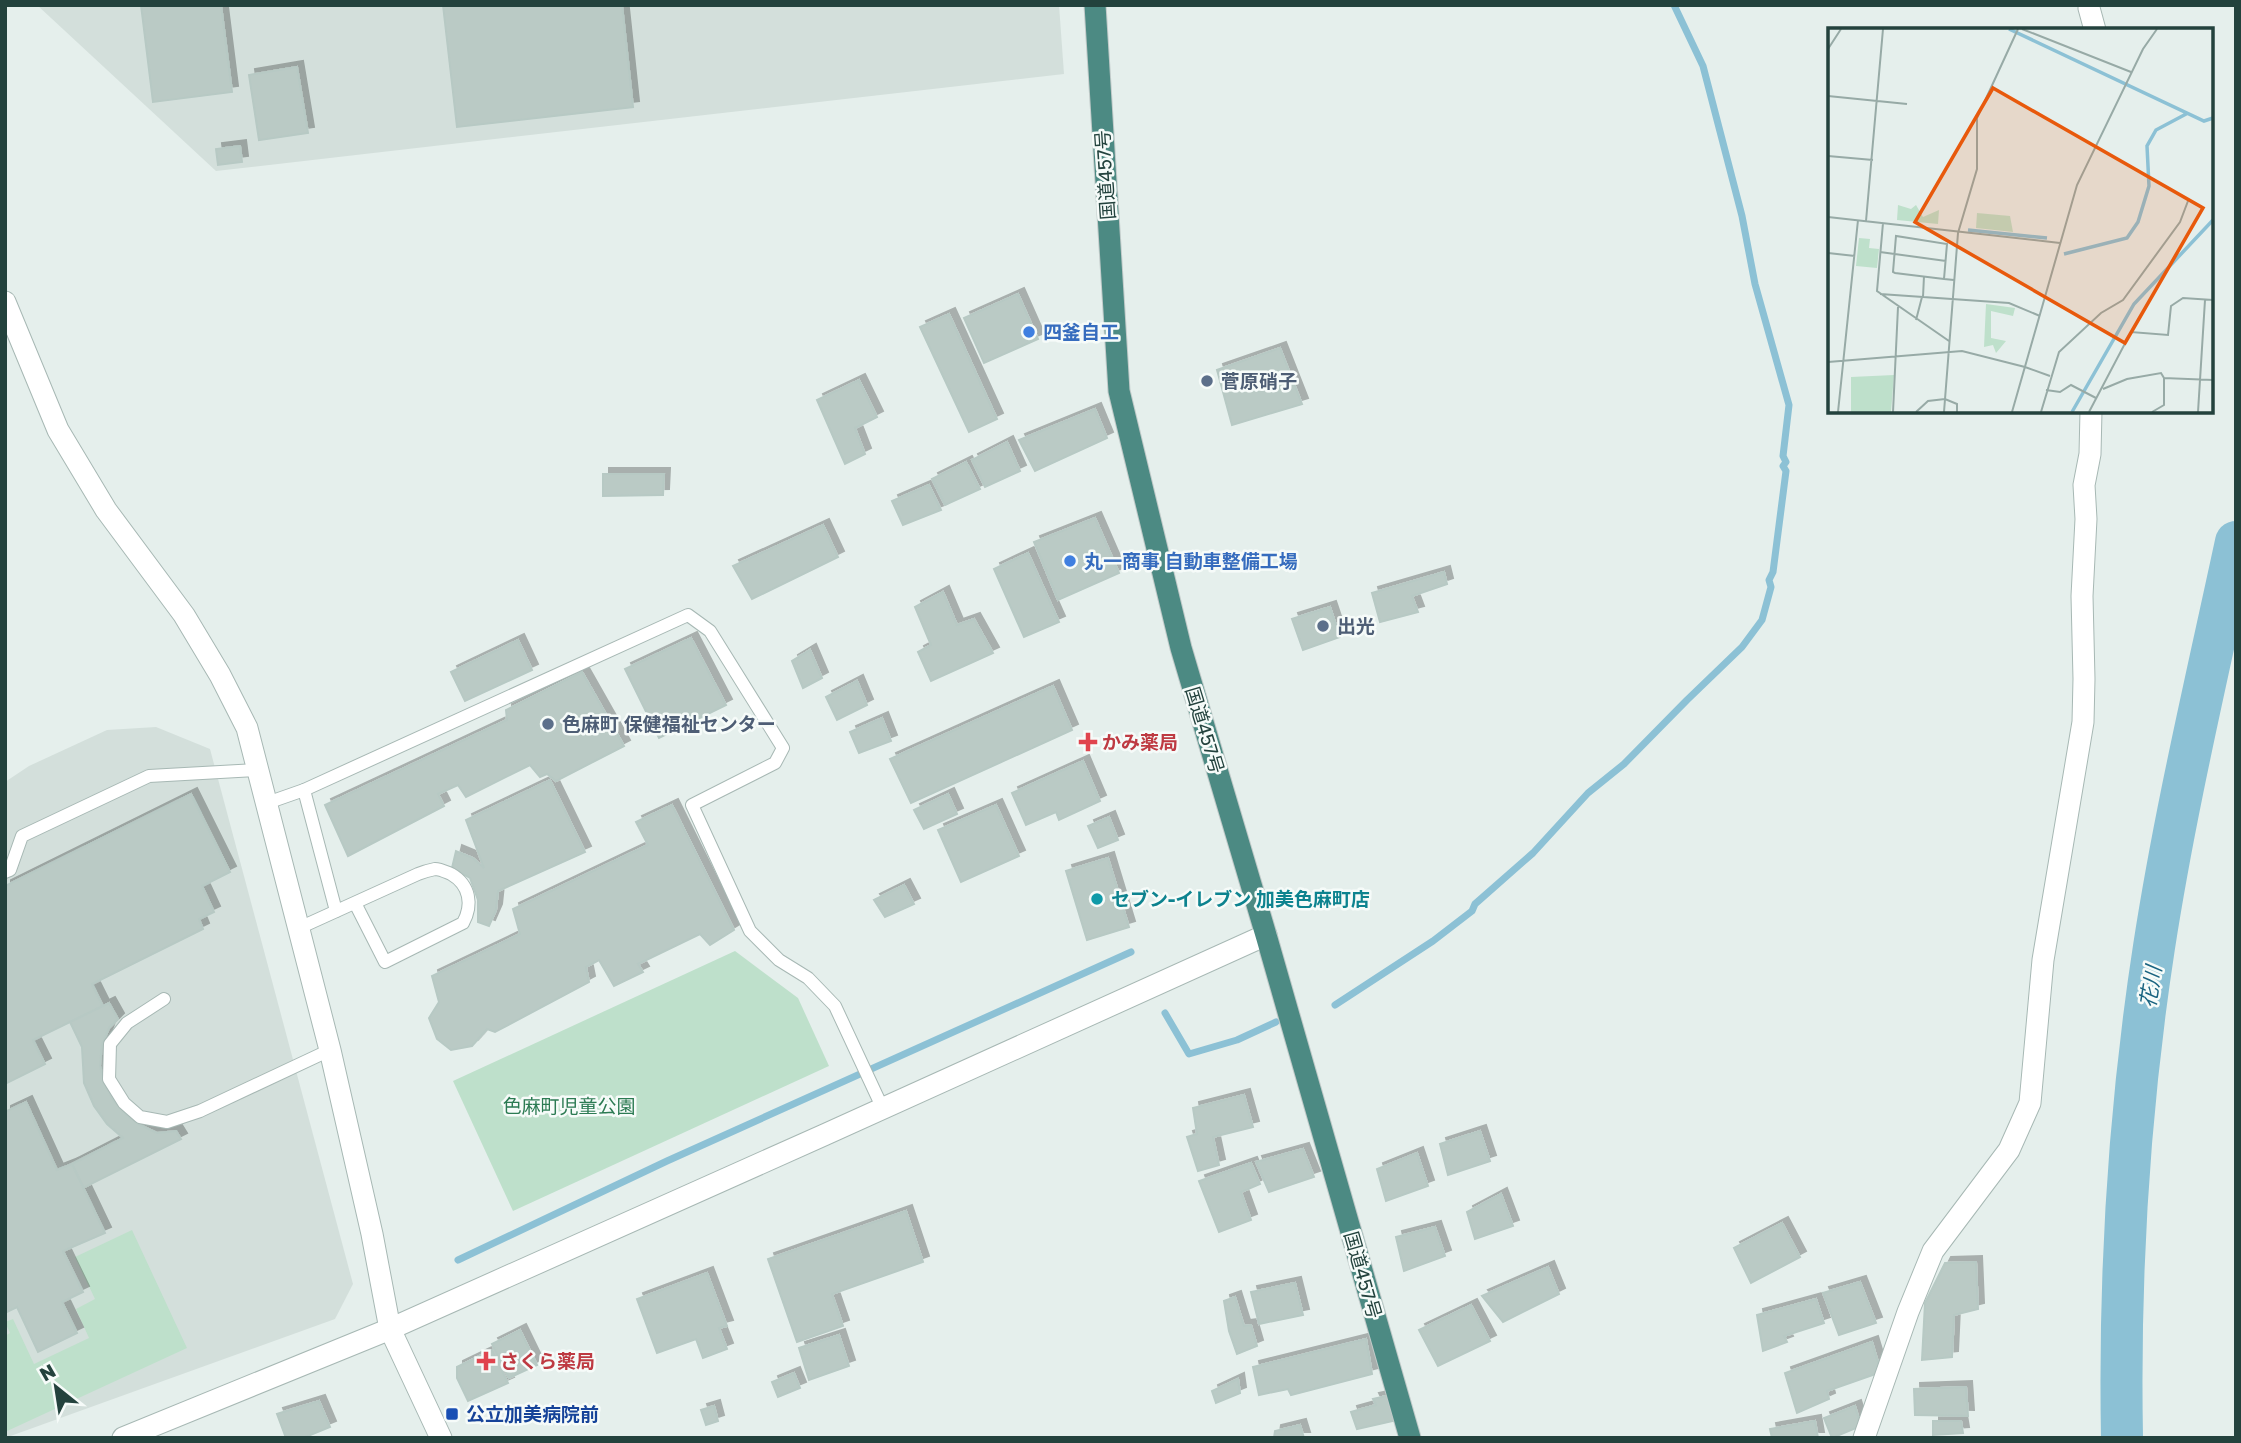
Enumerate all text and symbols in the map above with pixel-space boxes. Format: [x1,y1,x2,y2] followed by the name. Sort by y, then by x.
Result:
[1828,28,2213,413] inset map
[1090,129,1119,221] street label: 国道457号
[1043,320,1119,343] place label: 四釜自工
[1021,324,1037,340] marker: 四釜自工
[1221,369,1297,392] place label: 菅原硝子
[1199,373,1215,389] marker: 菅原硝子
[1084,549,1298,572] place label: 丸一商事 自動車整備工場
[1062,553,1078,569] marker: 丸一商事 自動車整備工場
[1337,614,1375,637] place label: 出光
[1315,618,1331,634] marker: 出光
[1181,684,1230,776] street label: 国道457号
[562,712,776,735] place label: 色麻町 保健福祉センター
[540,716,556,732] marker: 色麻町 保健福祉センター
[1102,730,1178,753] place label: かみ薬局
[1080,734,1096,750] marker: かみ薬局
[1111,887,1370,910] place label: セブン-イレブン 加美色麻町店
[1089,891,1105,907] marker: セブン-イレブン 加美色麻町店
[2134,962,2166,1010] water label: 花川
[502,1094,636,1117] park label: 色麻町児童公園
[1340,1229,1387,1321] street label: 国道457号
[500,1349,595,1372] place label: さくら薬局
[21,1352,91,1422] north arrow
[478,1353,494,1369] marker: さくら薬局
[35,1358,59,1385] text: N
[466,1402,599,1425] place label: 公立加美病院前
[444,1406,460,1422] marker: 公立加美病院前

